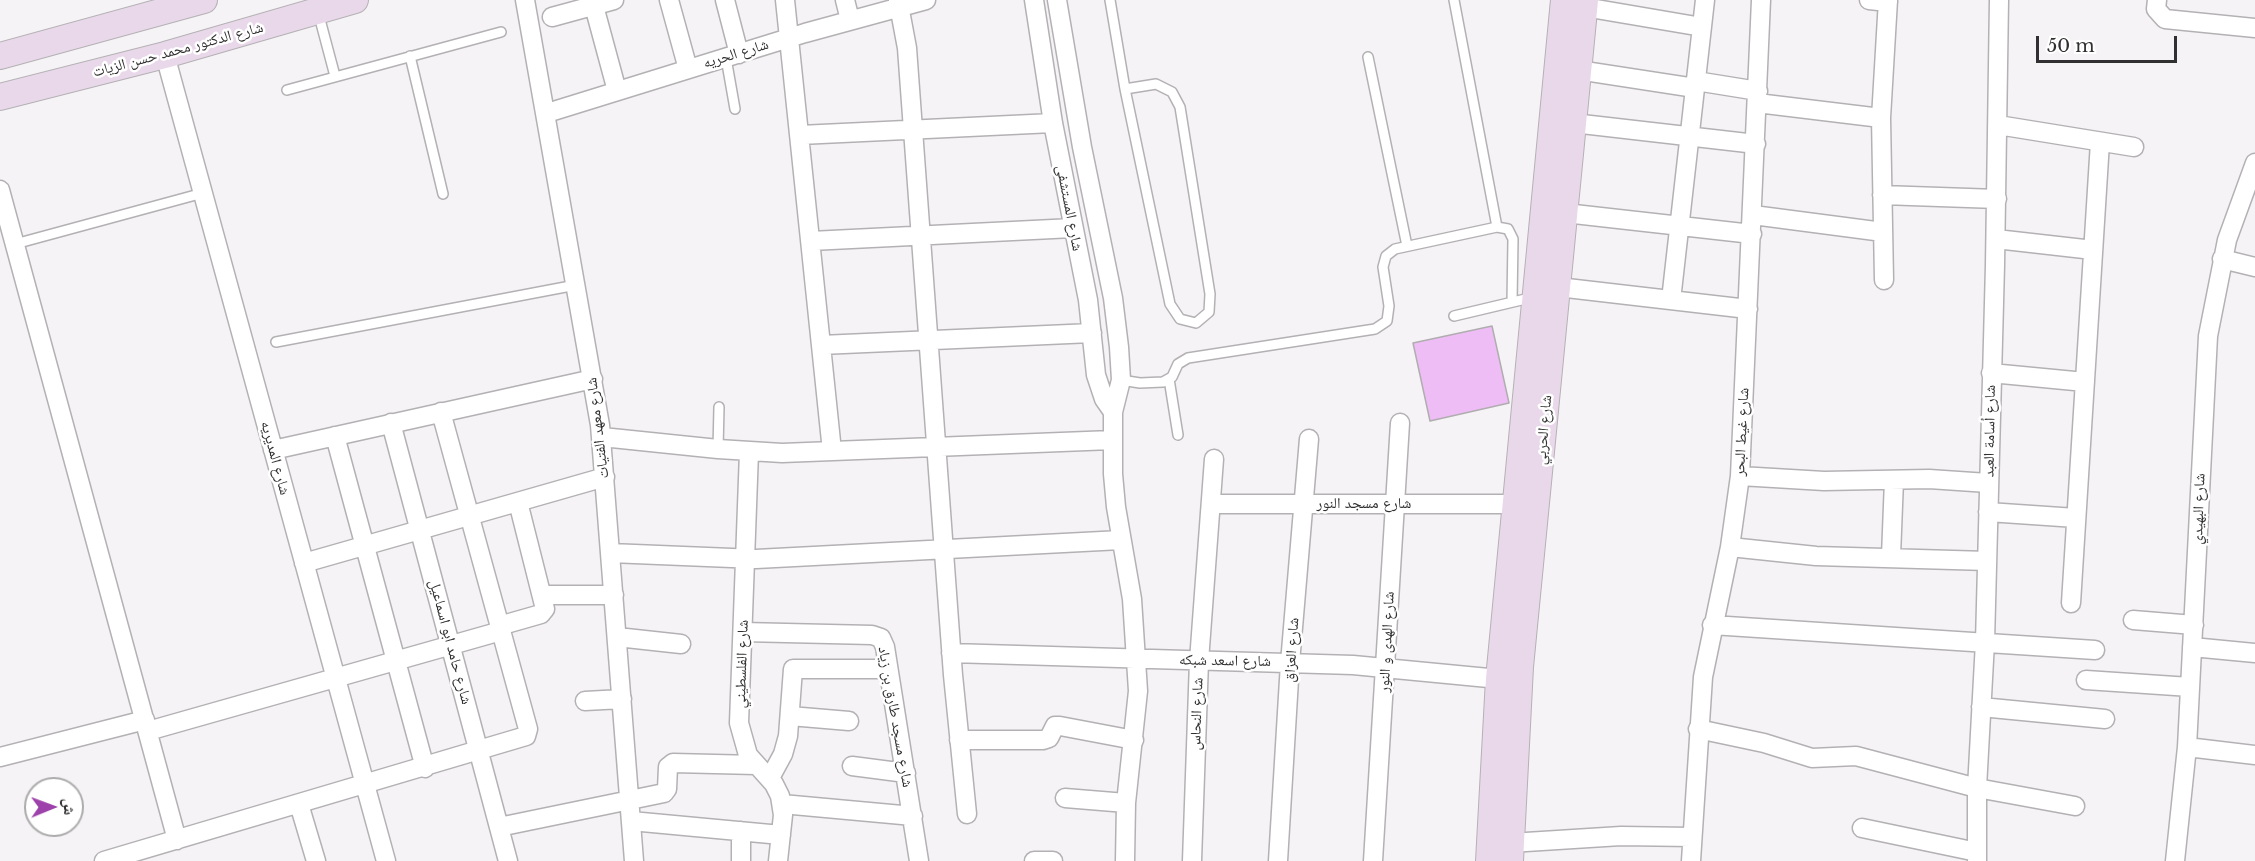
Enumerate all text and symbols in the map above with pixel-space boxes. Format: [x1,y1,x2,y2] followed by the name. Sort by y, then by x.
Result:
[91,19,265,81] street label: شارع الدكتور محمد حسن الزيات
[2039,24,2180,62] scale bar
[2047,35,2095,57] text: 50 m
[701,36,771,72] street label: شارع الحريه
[1052,164,1086,252] street label: شارع المستشفى
[583,376,613,480] street label: شارع معهد الفتيات
[1980,385,2000,477] street label: شارع أسامة العبد
[1731,387,1753,477] street label: شارع غيط البحر
[1532,394,1556,466] street label: شارع الحربي
[256,419,294,497] street label: شارع المديريه
[2189,473,2209,545] street label: شارع البهيدي
[1317,495,1411,513] street label: شارع مسجد النور
[425,578,475,706] street label: شارع حامد ابو اسماعيل
[1375,591,1399,693] street label: شارع الهدى و النور
[1281,617,1303,683] street label: شارع العزاق
[731,619,753,709] street label: شارع الفلسطيني
[874,645,916,789] street label: شارع مسجد طارق بن زياد
[1179,651,1271,671] street label: شارع اسعد شبكه
[1187,677,1207,751] street label: شارع النحاس
[24,777,84,837] north arrow
[60,798,80,815] text: ش

